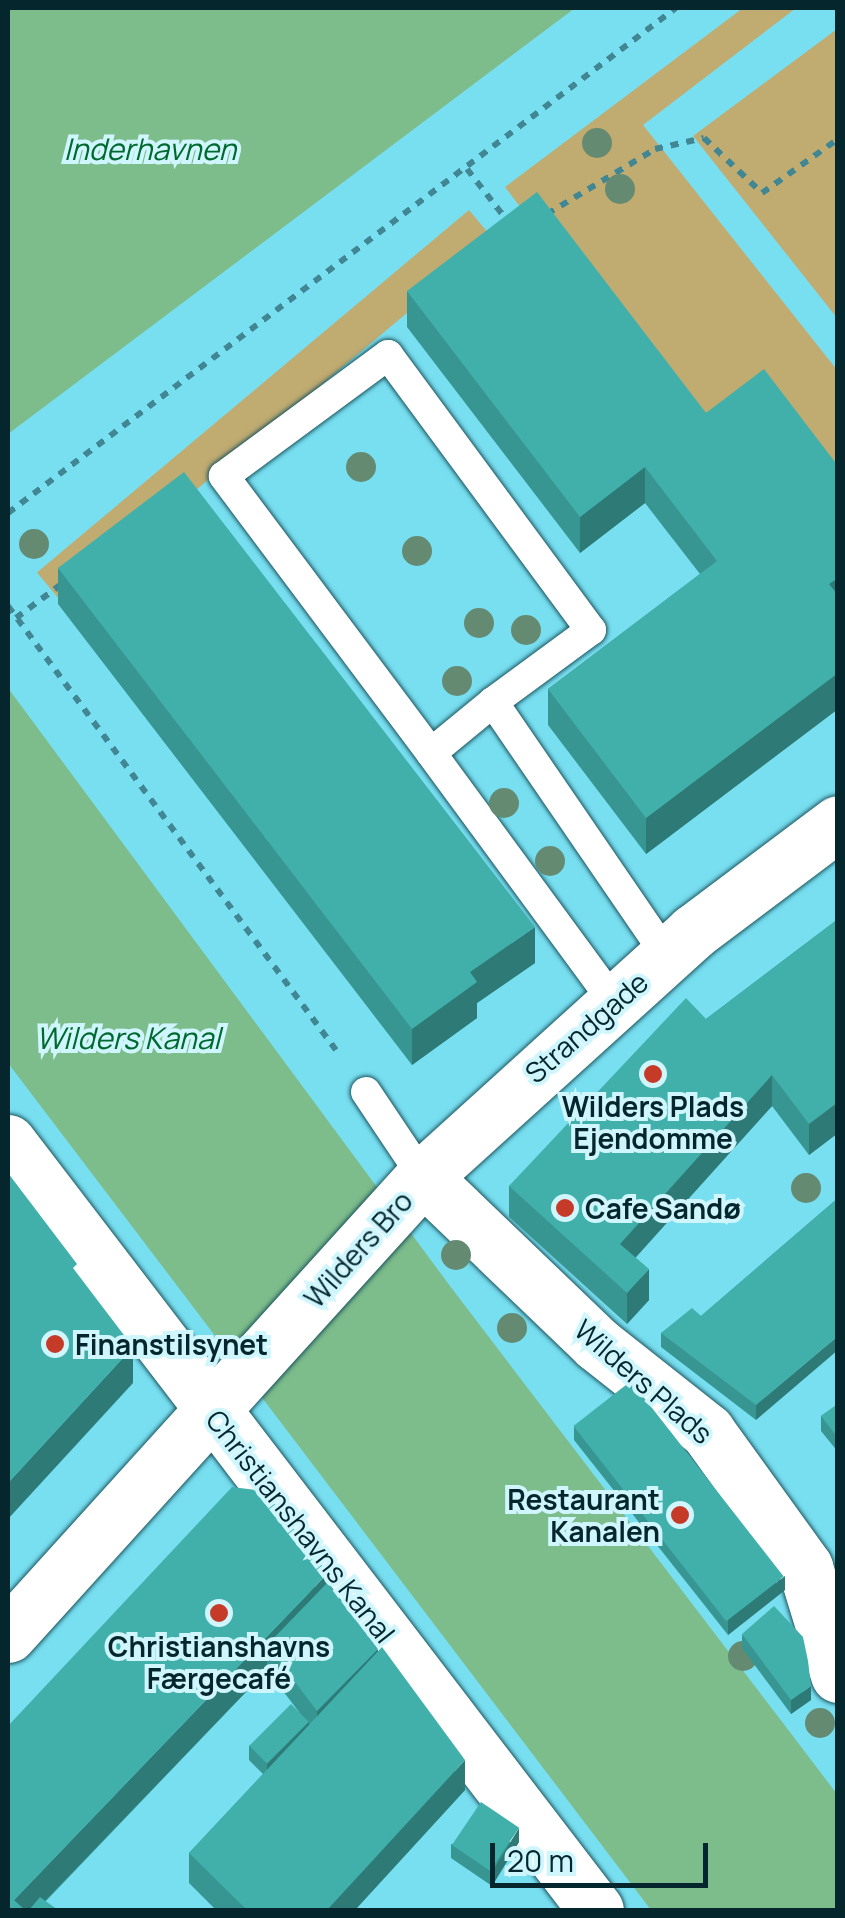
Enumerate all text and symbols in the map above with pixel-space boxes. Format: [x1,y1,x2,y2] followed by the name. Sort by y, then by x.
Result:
[64,131,236,167] water label: Inderhavnen
[518,965,654,1089] street label: Strandgade
[36,1020,220,1056] water label: Wilders Kanal
[642,1063,664,1085] marker: Wilders Plads Ejendomme
[562,1089,744,1155] place label: Wilders Plads Ejendomme
[297,1184,419,1314] street label: Wilders Bro
[585,1191,741,1225] place label: Cafe Sandø
[554,1197,576,1219] marker: Cafe Sandø
[568,1312,720,1450] street label: Wilders Plads
[75,1327,268,1361] place label: Finanstilsynet
[44,1333,66,1355] marker: Finanstilsynet
[200,1403,402,1649] street label: Christianshavns Kanal
[507,1482,660,1548] place label: Restaurant Kanalen
[669,1504,691,1526] marker: Restaurant Kanalen
[208,1602,230,1624] marker: Christianshavns Færgecafé
[108,1629,330,1695] place label: Christianshavns Færgecafé
[495,1823,712,1885] scale bar
[507,1840,574,1881] text: 20 m

